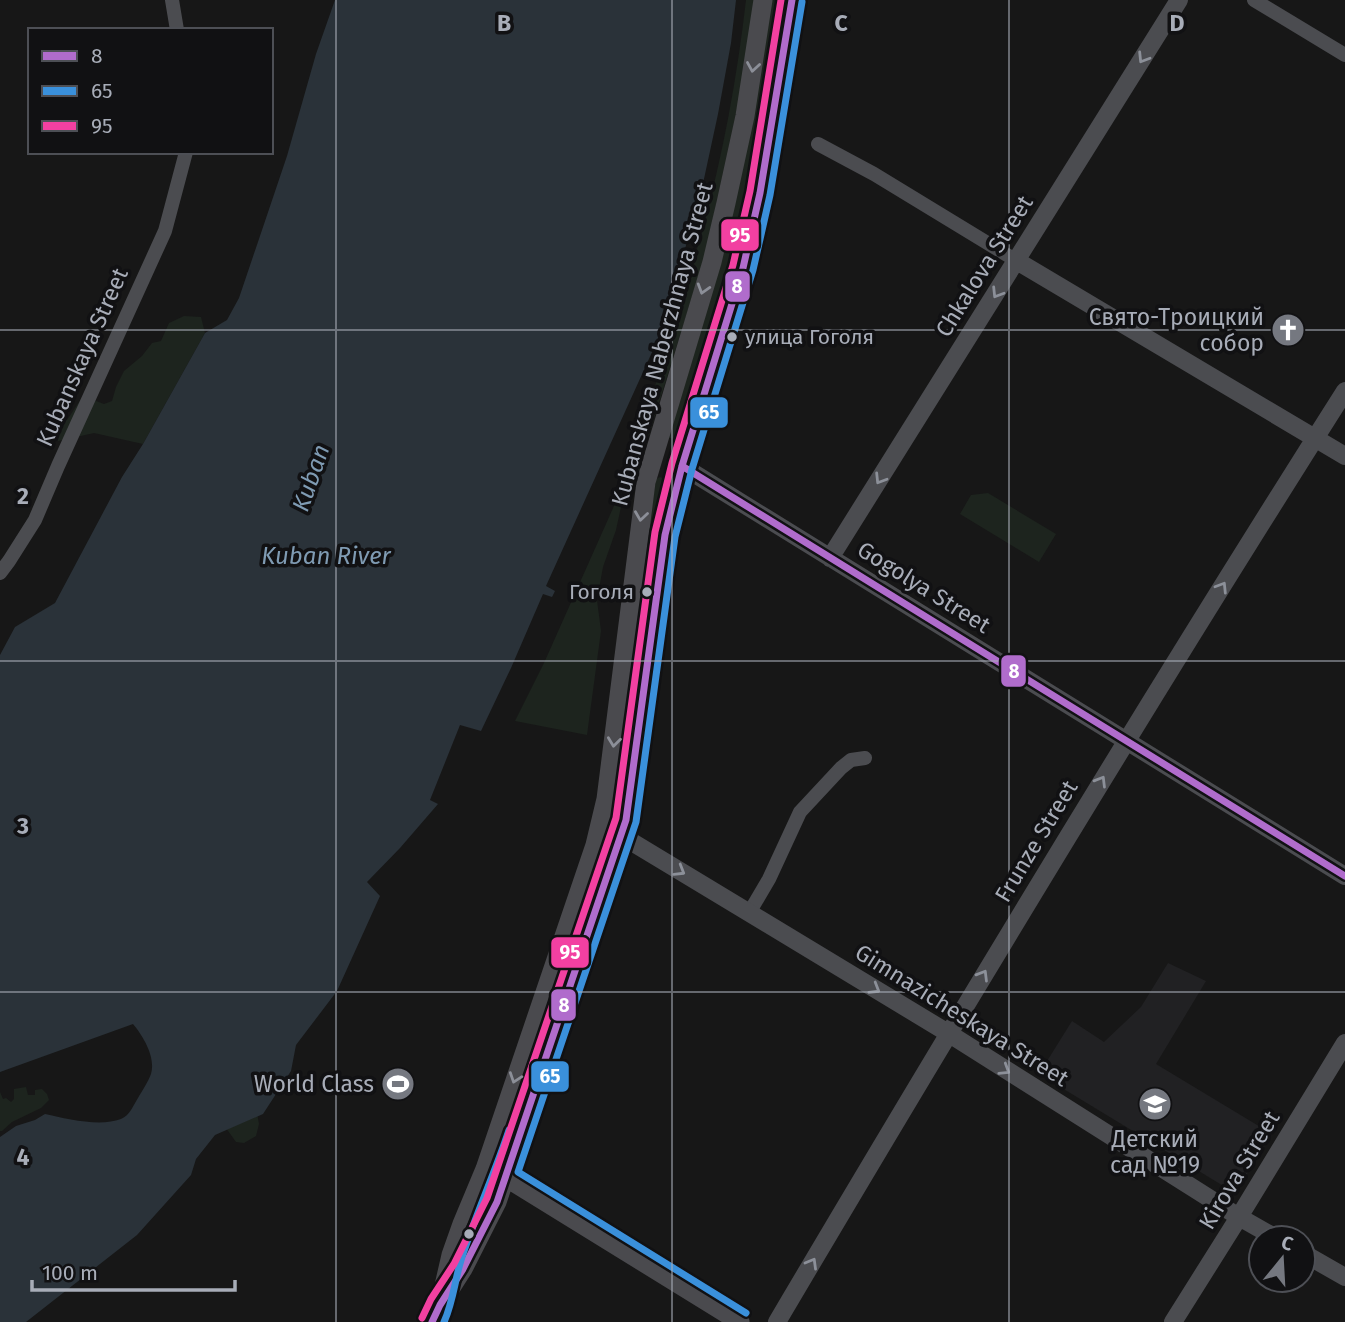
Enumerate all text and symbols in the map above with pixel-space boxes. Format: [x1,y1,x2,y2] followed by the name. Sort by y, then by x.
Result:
[497,9,511,37] text: B
[834,9,848,37] text: C
[1170,9,1185,37] text: D
[28,28,273,154] legend
[91,43,103,69] text: 8
[1138,50,1151,63] one-way arrow
[745,62,760,73] one-way arrow
[91,78,113,104] text: 65
[91,113,113,139] text: 95
[605,178,719,509] street label: Kubanskaya Naberzhnaya Street
[929,189,1039,342] street label: Chkalova Street
[720,218,760,252] line badge: 95
[730,224,750,247] text: 95
[30,263,134,451] street label: Kubanskaya Street
[724,270,751,303] line badge: 8
[731,275,743,298] text: 8
[697,283,712,295] one-way arrow
[992,285,1005,298] one-way arrow
[1089,303,1264,357] place label: Свято-Троицкий собор
[1269,311,1307,349] church icon: Свято-Троицкий собор
[745,324,874,350] place label: улица Гоголя
[725,330,739,344] marker: улица Гоголя
[689,396,729,429] line badge: 65
[699,401,719,424] text: 65
[287,441,335,515] water label: Kuban
[875,471,888,484] one-way arrow
[17,482,29,510] text: 2
[634,510,649,522] one-way arrow
[852,535,996,639] street label: Gogolya Street
[261,542,392,570] water label: Kuban River
[569,579,634,605] place label: Гоголя
[1213,582,1226,595] one-way arrow
[640,585,654,599] marker: Гоголя
[1000,654,1027,688] line badge: 8
[1008,660,1020,683] text: 8
[606,736,621,747] one-way arrow
[989,774,1084,907] street label: Frunze Street
[1093,775,1106,788] one-way arrow
[16,812,29,840] text: 3
[673,863,686,876] one-way arrow
[550,936,590,969] line badge: 95
[850,938,1075,1093] street label: Gimnazicheskaya Street
[560,941,580,964] text: 95
[975,969,988,982] one-way arrow
[867,981,880,994] one-way arrow
[550,988,577,1022] line badge: 8
[558,994,570,1017] text: 8
[530,1060,570,1093] line badge: 65
[998,1061,1011,1074] one-way arrow
[379,1065,417,1103] sports icon: World Class
[540,1065,560,1088] text: 65
[254,1070,374,1098] place label: World Class
[509,1072,523,1084] one-way arrow
[1136,1085,1174,1123] school or university icon: Детский сад №19
[1193,1105,1286,1234] street label: Kirova Street
[1110,1125,1200,1179] place label: Детский сад №19
[17,1143,30,1171] text: 4
[1247,1224,1317,1294] north arrow
[462,1227,476,1241] unlabelled marker
[1278,1231,1296,1256] text: С
[32,1248,234,1292] scale bar
[804,1258,817,1271] one-way arrow
[42,1260,98,1286] text: 100 m

